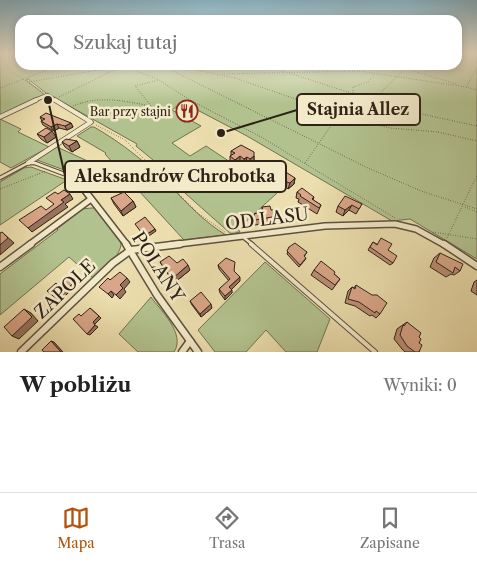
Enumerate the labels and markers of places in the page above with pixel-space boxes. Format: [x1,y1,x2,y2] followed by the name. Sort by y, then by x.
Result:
[297,94,420,125] callout: Stajnia Allez
[175,99,199,123] restaurant icon: Bar przy stajni
[90,104,171,119] place label: Bar przy stajni
[65,161,286,192] callout: Aleksandrów Chrobotka

